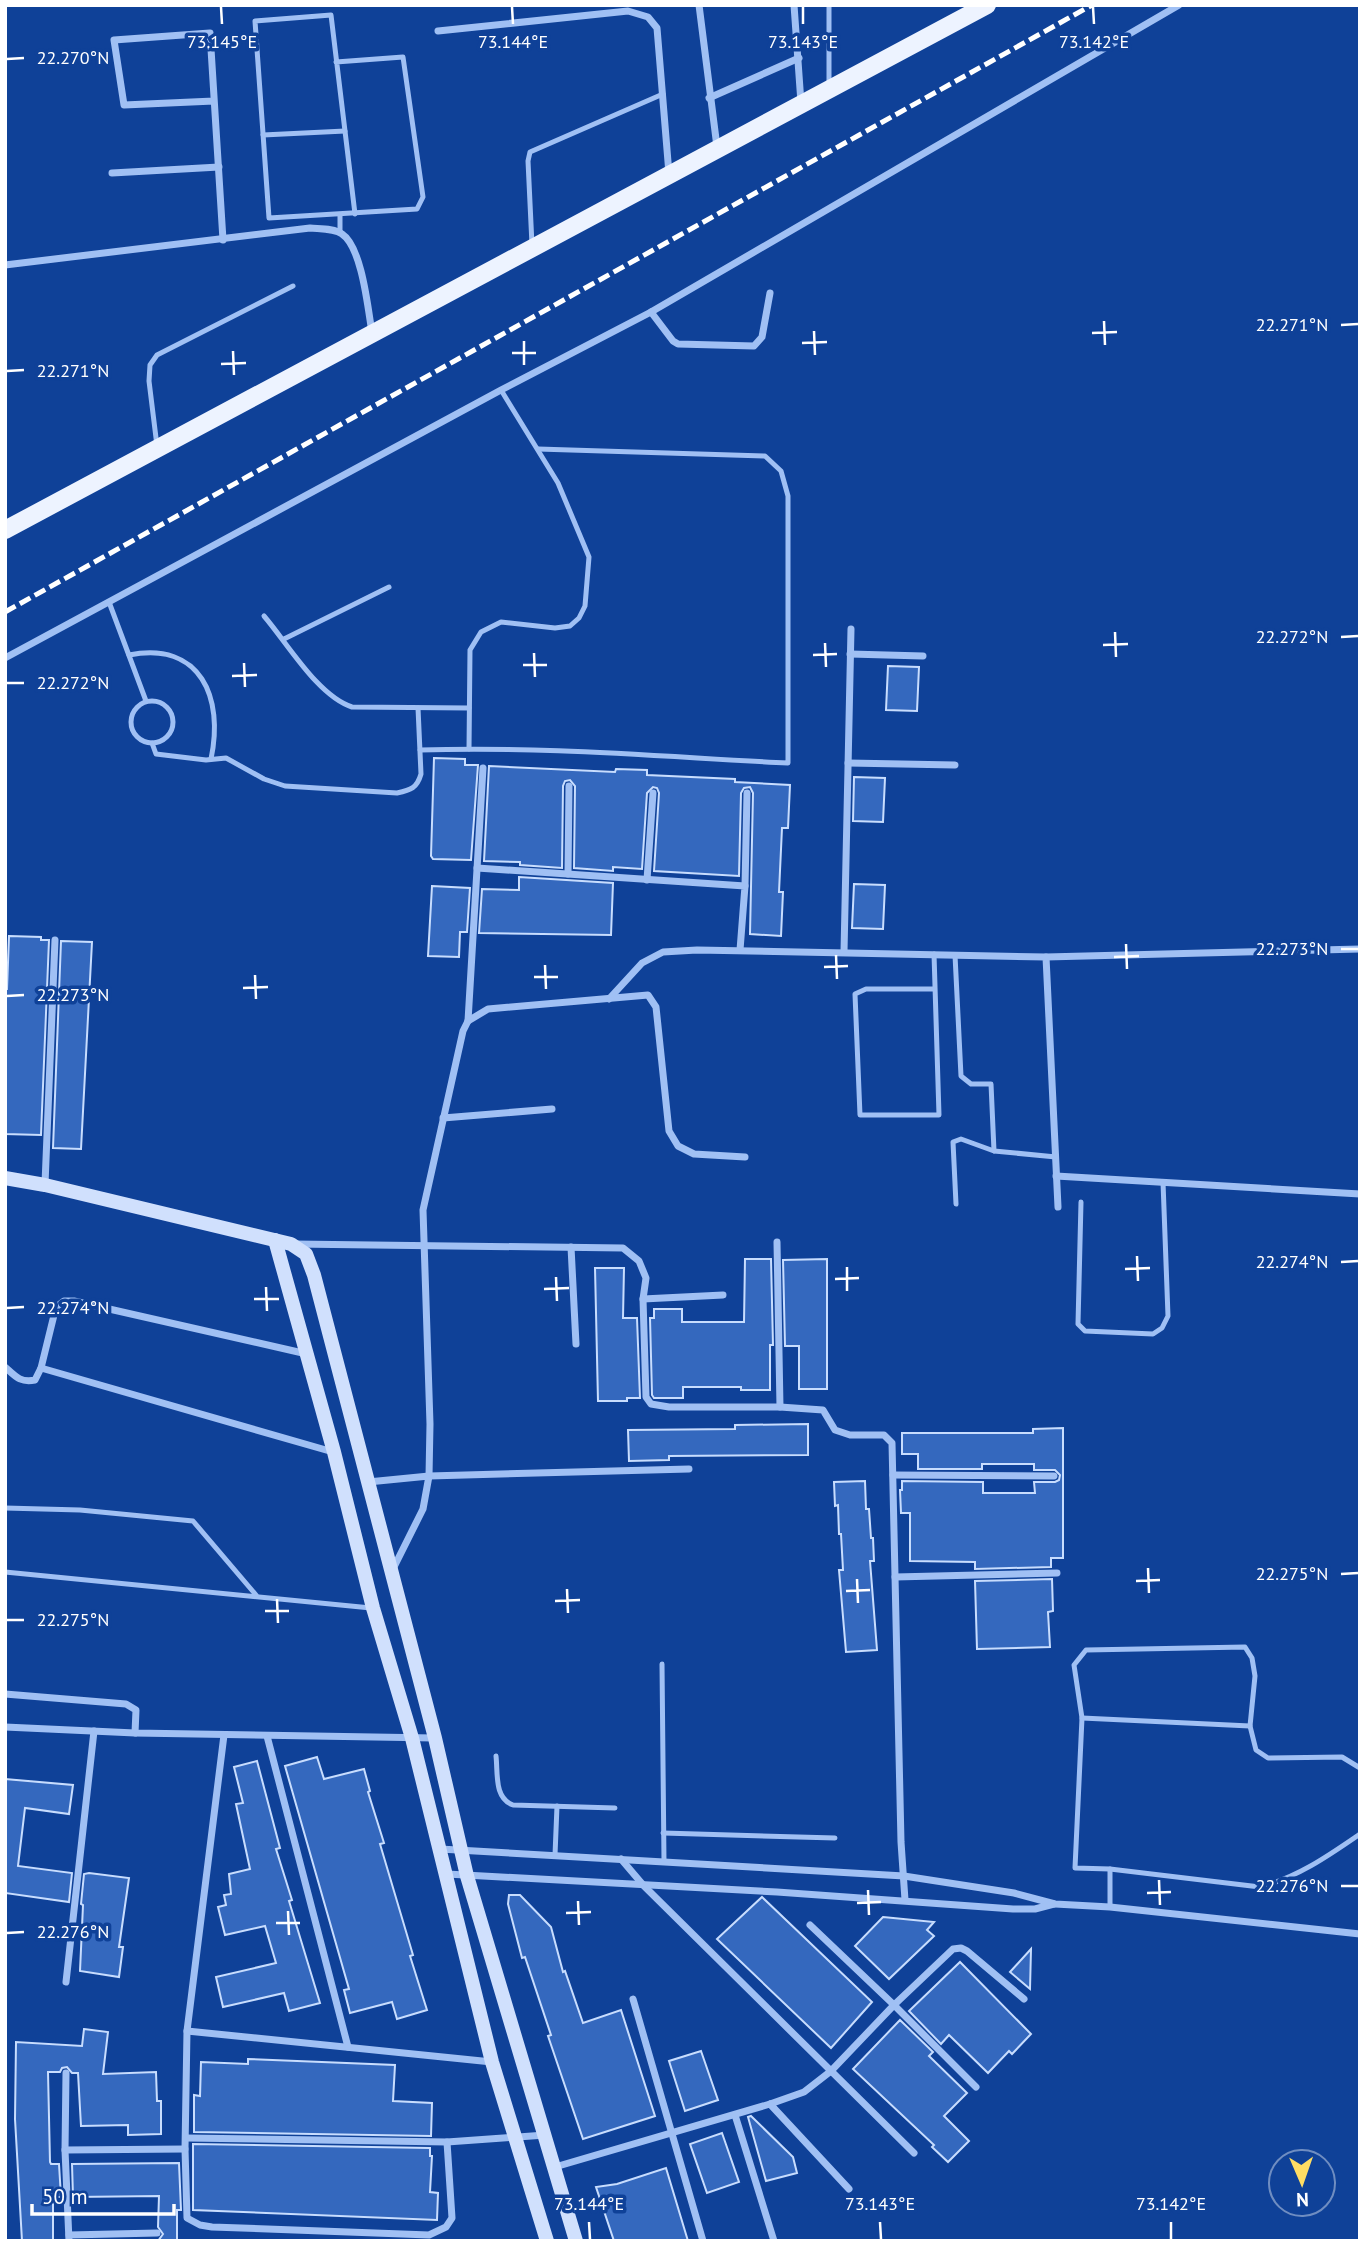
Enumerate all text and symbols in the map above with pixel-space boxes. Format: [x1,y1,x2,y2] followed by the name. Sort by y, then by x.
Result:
[187,30,257,53] text: 73.145°E
[478,30,548,53] text: 73.144°E
[768,30,838,53] text: 73.143°E
[1059,30,1129,53] text: 73.142°E
[37,46,109,69] text: 22.270°N
[1256,313,1328,336] text: 22.271°N
[37,359,109,382] text: 22.271°N
[1256,625,1328,648] text: 22.272°N
[37,671,109,694] text: 22.272°N
[1256,937,1328,960] text: 22.273°N
[37,983,109,1006] text: 22.273°N
[1256,1250,1328,1273] text: 22.274°N
[37,1296,109,1319] text: 22.274°N
[1256,1562,1328,1585] text: 22.275°N
[37,1608,109,1631] text: 22.275°N
[1256,1874,1328,1897] text: 22.276°N
[37,1920,109,1943] text: 22.276°N
[1267,2148,1337,2218] north arrow
[32,2172,173,2216] scale bar
[42,2183,88,2210] text: 50 m
[1296,2188,1309,2212] text: N
[554,2192,624,2215] text: 73.144°E
[845,2192,915,2215] text: 73.143°E
[1136,2192,1206,2215] text: 73.142°E

